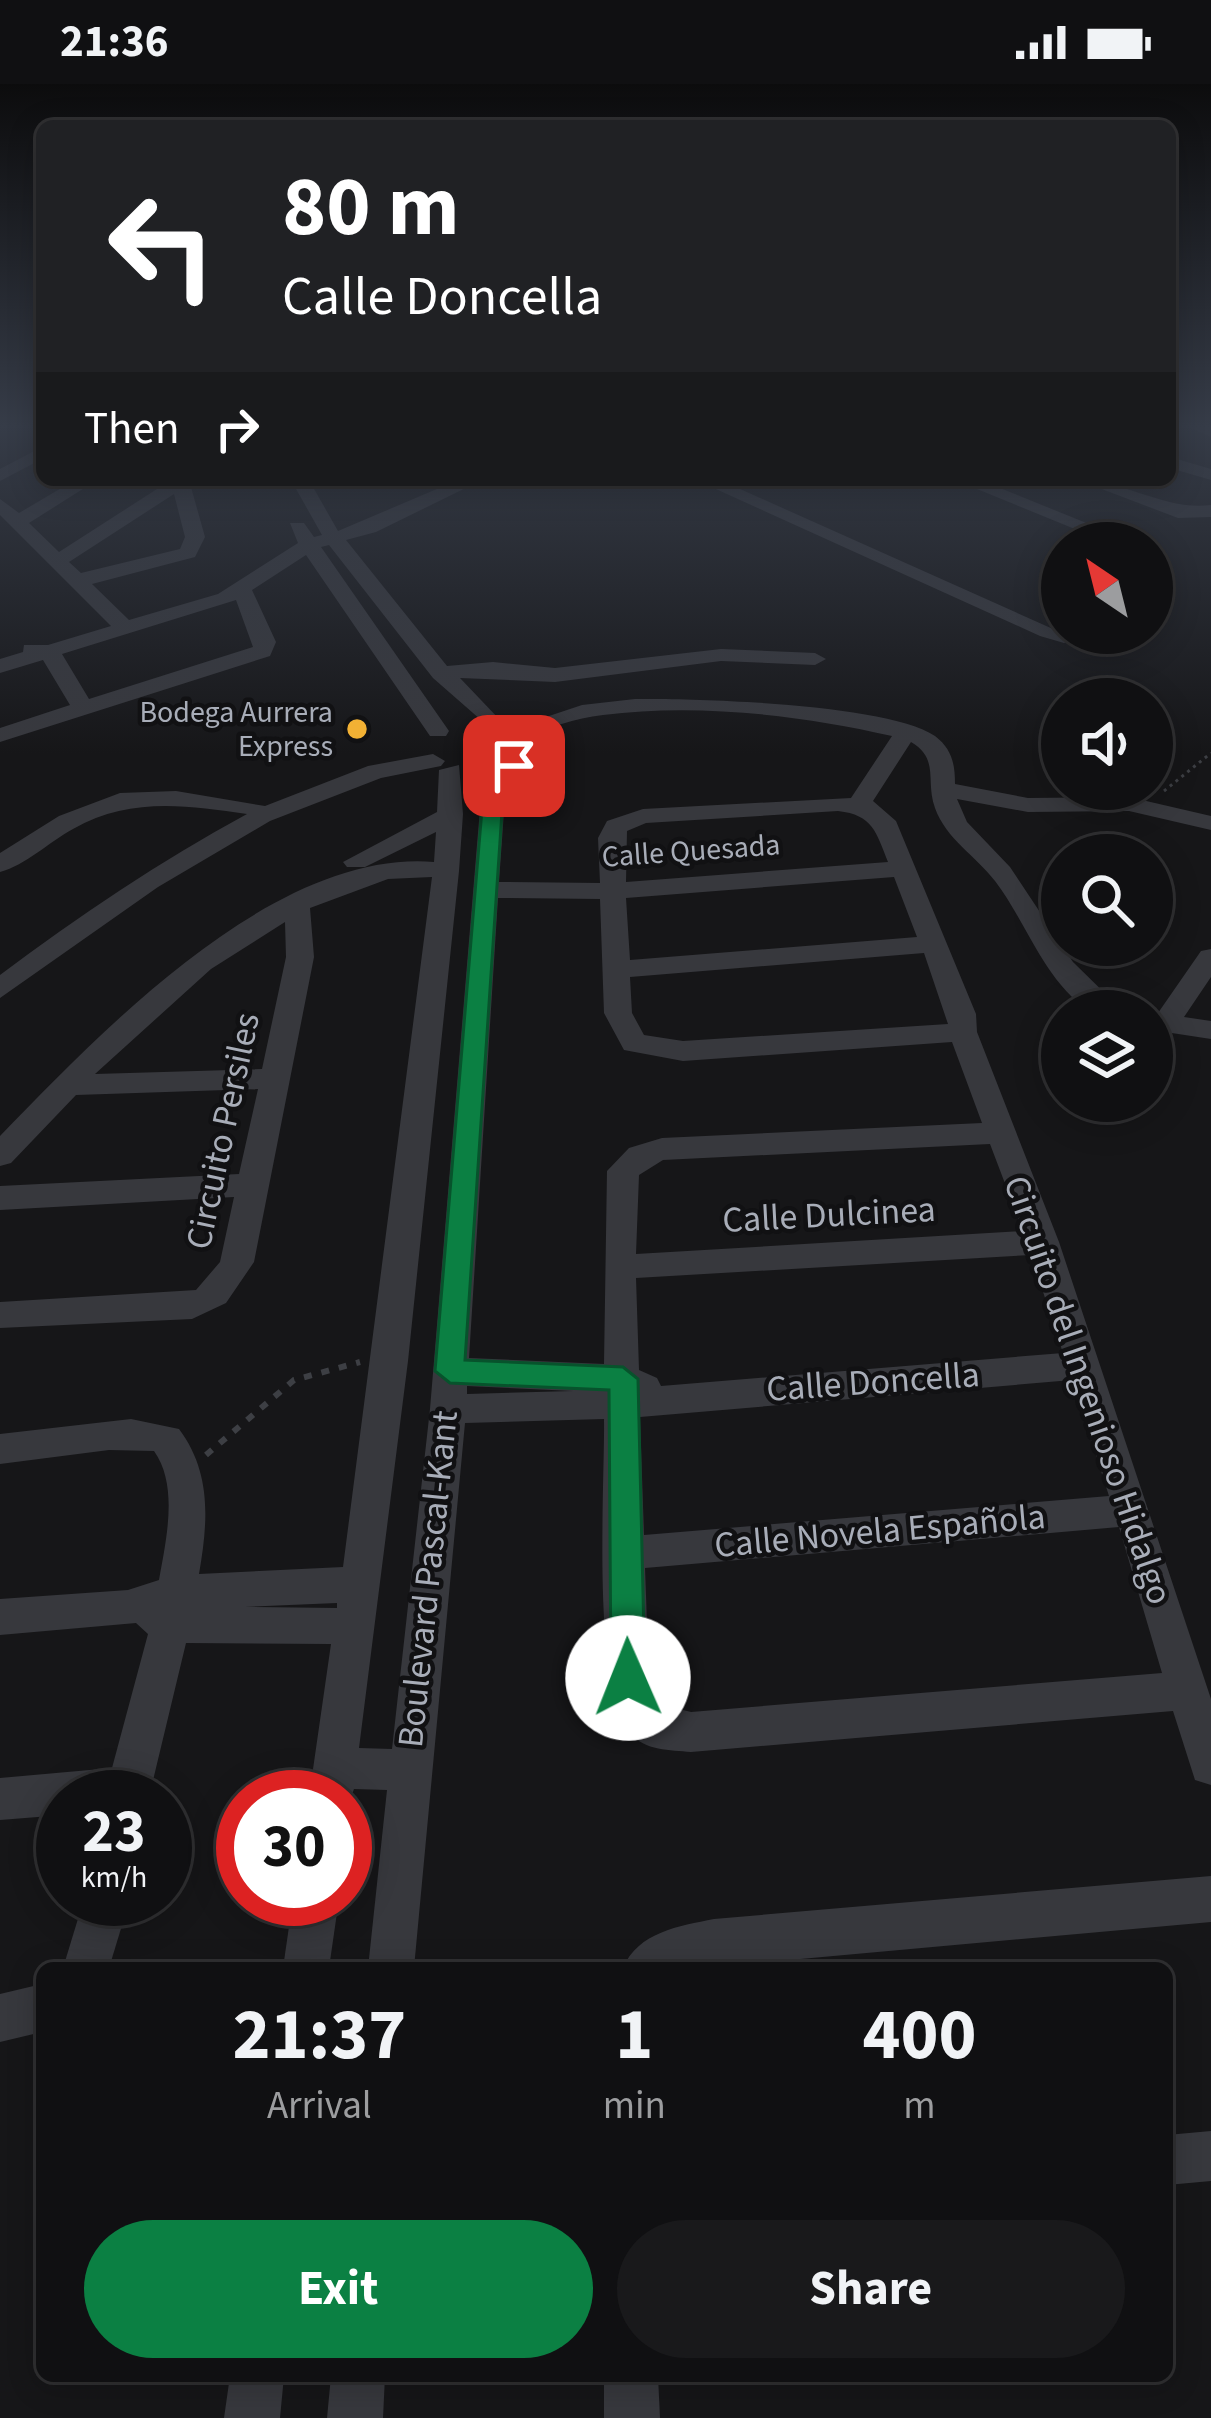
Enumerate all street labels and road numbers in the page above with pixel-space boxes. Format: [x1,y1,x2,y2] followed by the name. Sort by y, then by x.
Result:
[600,823,782,879] street label: Calle Quesada
[173,1008,273,1254] street label: Circuito Persiles
[991,1169,1185,1611] street label: Circuito del Ingenioso Hidalgo
[721,1184,937,1246] street label: Calle Dulcinea
[765,1349,981,1415] street label: Calle Doncella
[385,1408,471,1750] street label: Boulevard Pascal-Kant
[712,1491,1048,1571] street label: Calle Novela Española

